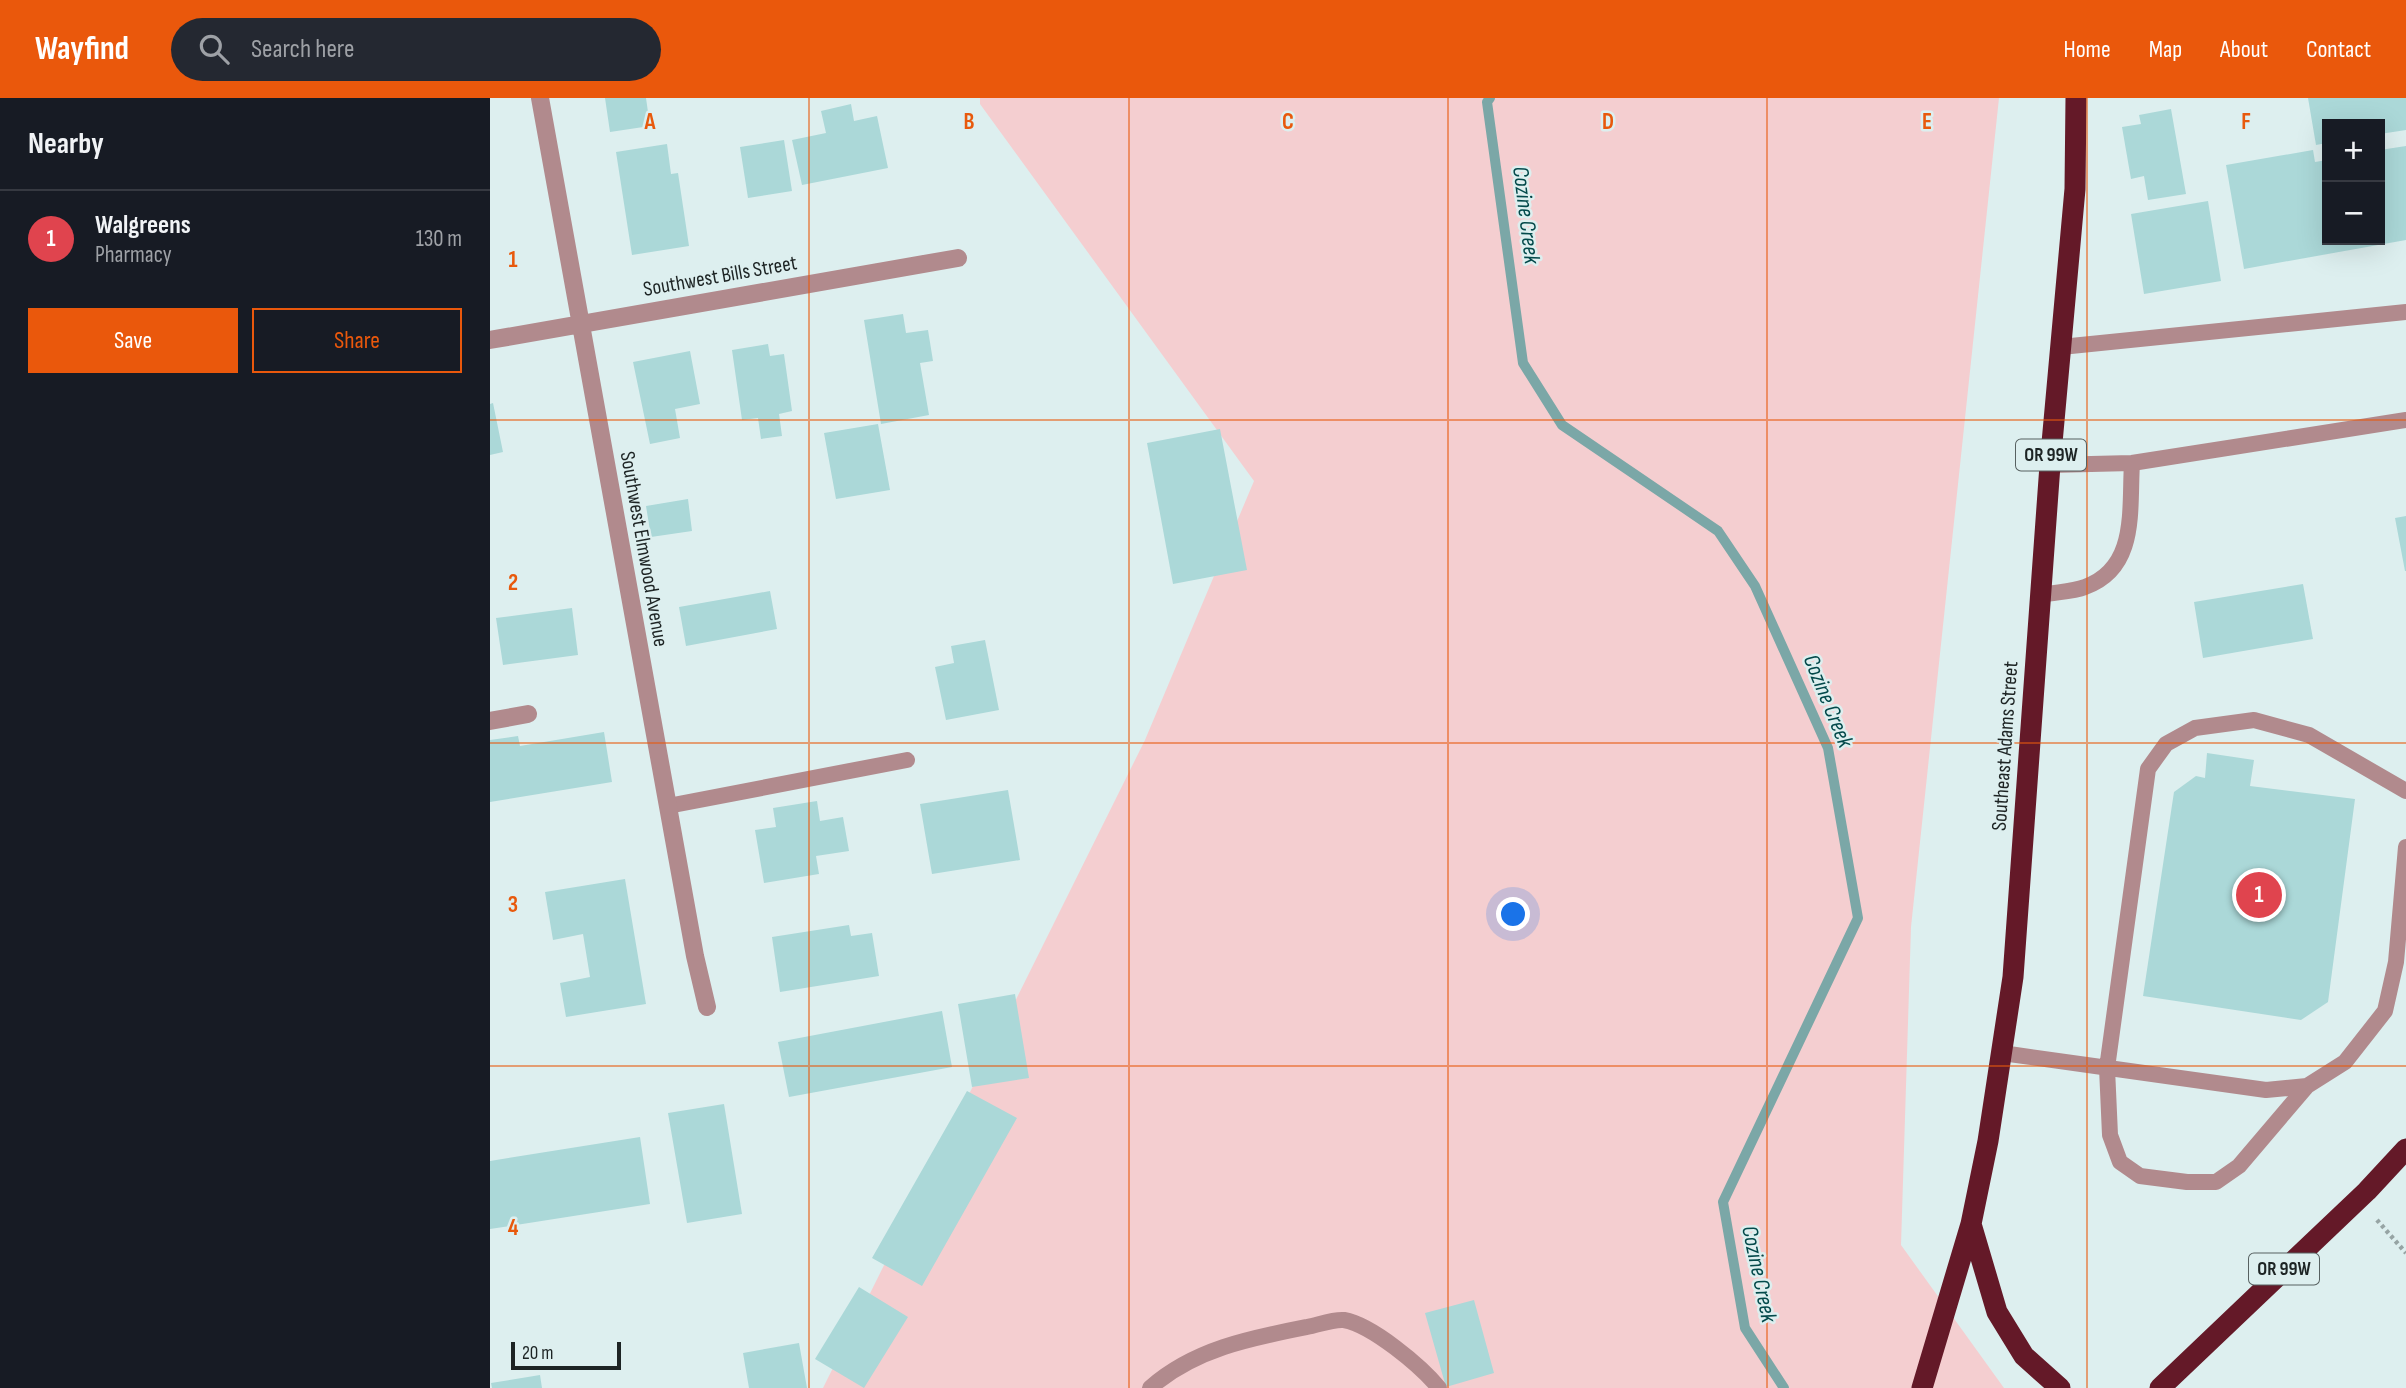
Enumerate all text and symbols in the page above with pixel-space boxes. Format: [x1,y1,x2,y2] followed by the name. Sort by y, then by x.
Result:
[171,18,661,81] search box
[35,29,129,69] text: Wayfind
[195,30,233,68] icon: search
[251,34,354,65] text: Search here
[2063,35,2111,64] text: Home
[2149,35,2182,64] text: Map
[2220,35,2268,64] text: About
[2306,35,2371,64] text: Contact
[644,108,657,136] text: A
[964,108,975,136] text: B
[1282,108,1294,136] text: C
[1602,108,1614,136] text: D
[1922,108,1932,136] text: E
[2241,108,2251,136] text: F
[2322,119,2385,245] map controls
[2322,119,2385,182] button: +
[28,126,104,162] text: Nearby
[1506,165,1546,267] water label: Cozine Creek
[2322,182,2385,245] button: −
[95,210,191,241] text: Walgreens
[46,225,56,253] text: 1
[416,225,462,253] text: 130 m
[95,241,172,269] text: Pharmacy
[508,246,518,274] text: 1
[641,250,799,302] street label: Southwest Bills Street
[28,308,238,373] button: Save
[252,308,462,373] button: Share
[2016,440,2086,470] road number: OR 99W
[615,449,673,649] street label: Southwest Elmwood Avenue
[508,569,518,597] text: 2
[1797,650,1860,753] water label: Cozine Creek
[1987,660,2023,832] street label: Southeast Adams Street
[2236,869,2282,921] pin: 1
[508,891,518,919] text: 3
[1496,897,1530,931] your location
[508,1214,519,1242] text: 4
[1735,1223,1783,1326] water label: Cozine Creek
[2249,1254,2319,1284] road number: OR 99W
[511,1339,621,1371] scale bar
[522,1342,554,1365] text: 20 m

